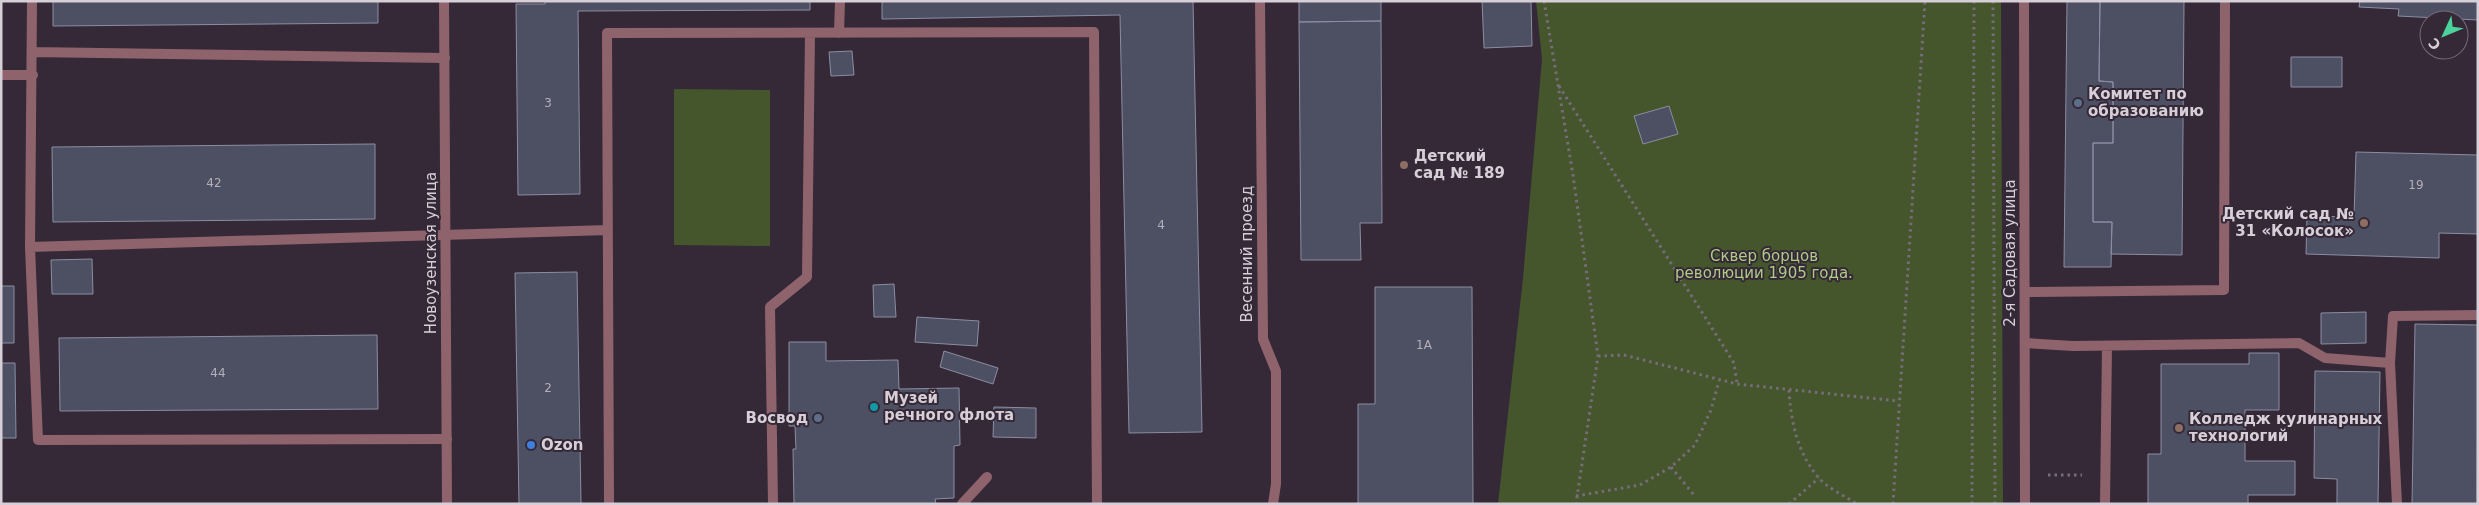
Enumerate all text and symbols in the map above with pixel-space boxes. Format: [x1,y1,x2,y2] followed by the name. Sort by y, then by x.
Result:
[2419,10,2469,60] north arrow
[2425,35,2444,53] text: С
[2088,85,2204,120] place label: Комитет по образованию
[544,96,552,110] house number: 3
[2072,97,2084,109] marker: Комитет по образованию
[1414,147,1505,182] place label: Детский сад № 189
[1398,159,1410,171] marker: Детский сад № 189
[422,172,440,334] street label: Новоузенская улица
[206,176,222,190] house number: 42
[2408,178,2424,192] house number: 19
[2001,179,2019,327] street label: 2-я Садовая улица
[1238,186,1256,322] street label: Весенний проезд
[2222,205,2354,240] place label: Детский сад № 31 «Колосок»
[2358,217,2370,229] marker: Детский сад № 31 «Колосок»
[1157,218,1165,232] house number: 4
[1675,247,1853,282] park label: Сквер борцов революции 1905 года.
[1416,338,1433,352] house number: 1А
[210,366,226,380] house number: 44
[544,381,552,395] house number: 2
[884,389,1014,424] place label: Музей речного флота
[868,401,880,413] marker: Музей речного флота
[745,409,808,427] place label: Восвод
[2189,410,2383,445] place label: Колледж кулинарных технологий
[812,412,824,424] marker: Восвод
[2173,422,2185,434] marker: Колледж кулинарных технологий
[541,436,583,454] place label: Ozon
[525,439,537,451] marker: Ozon

